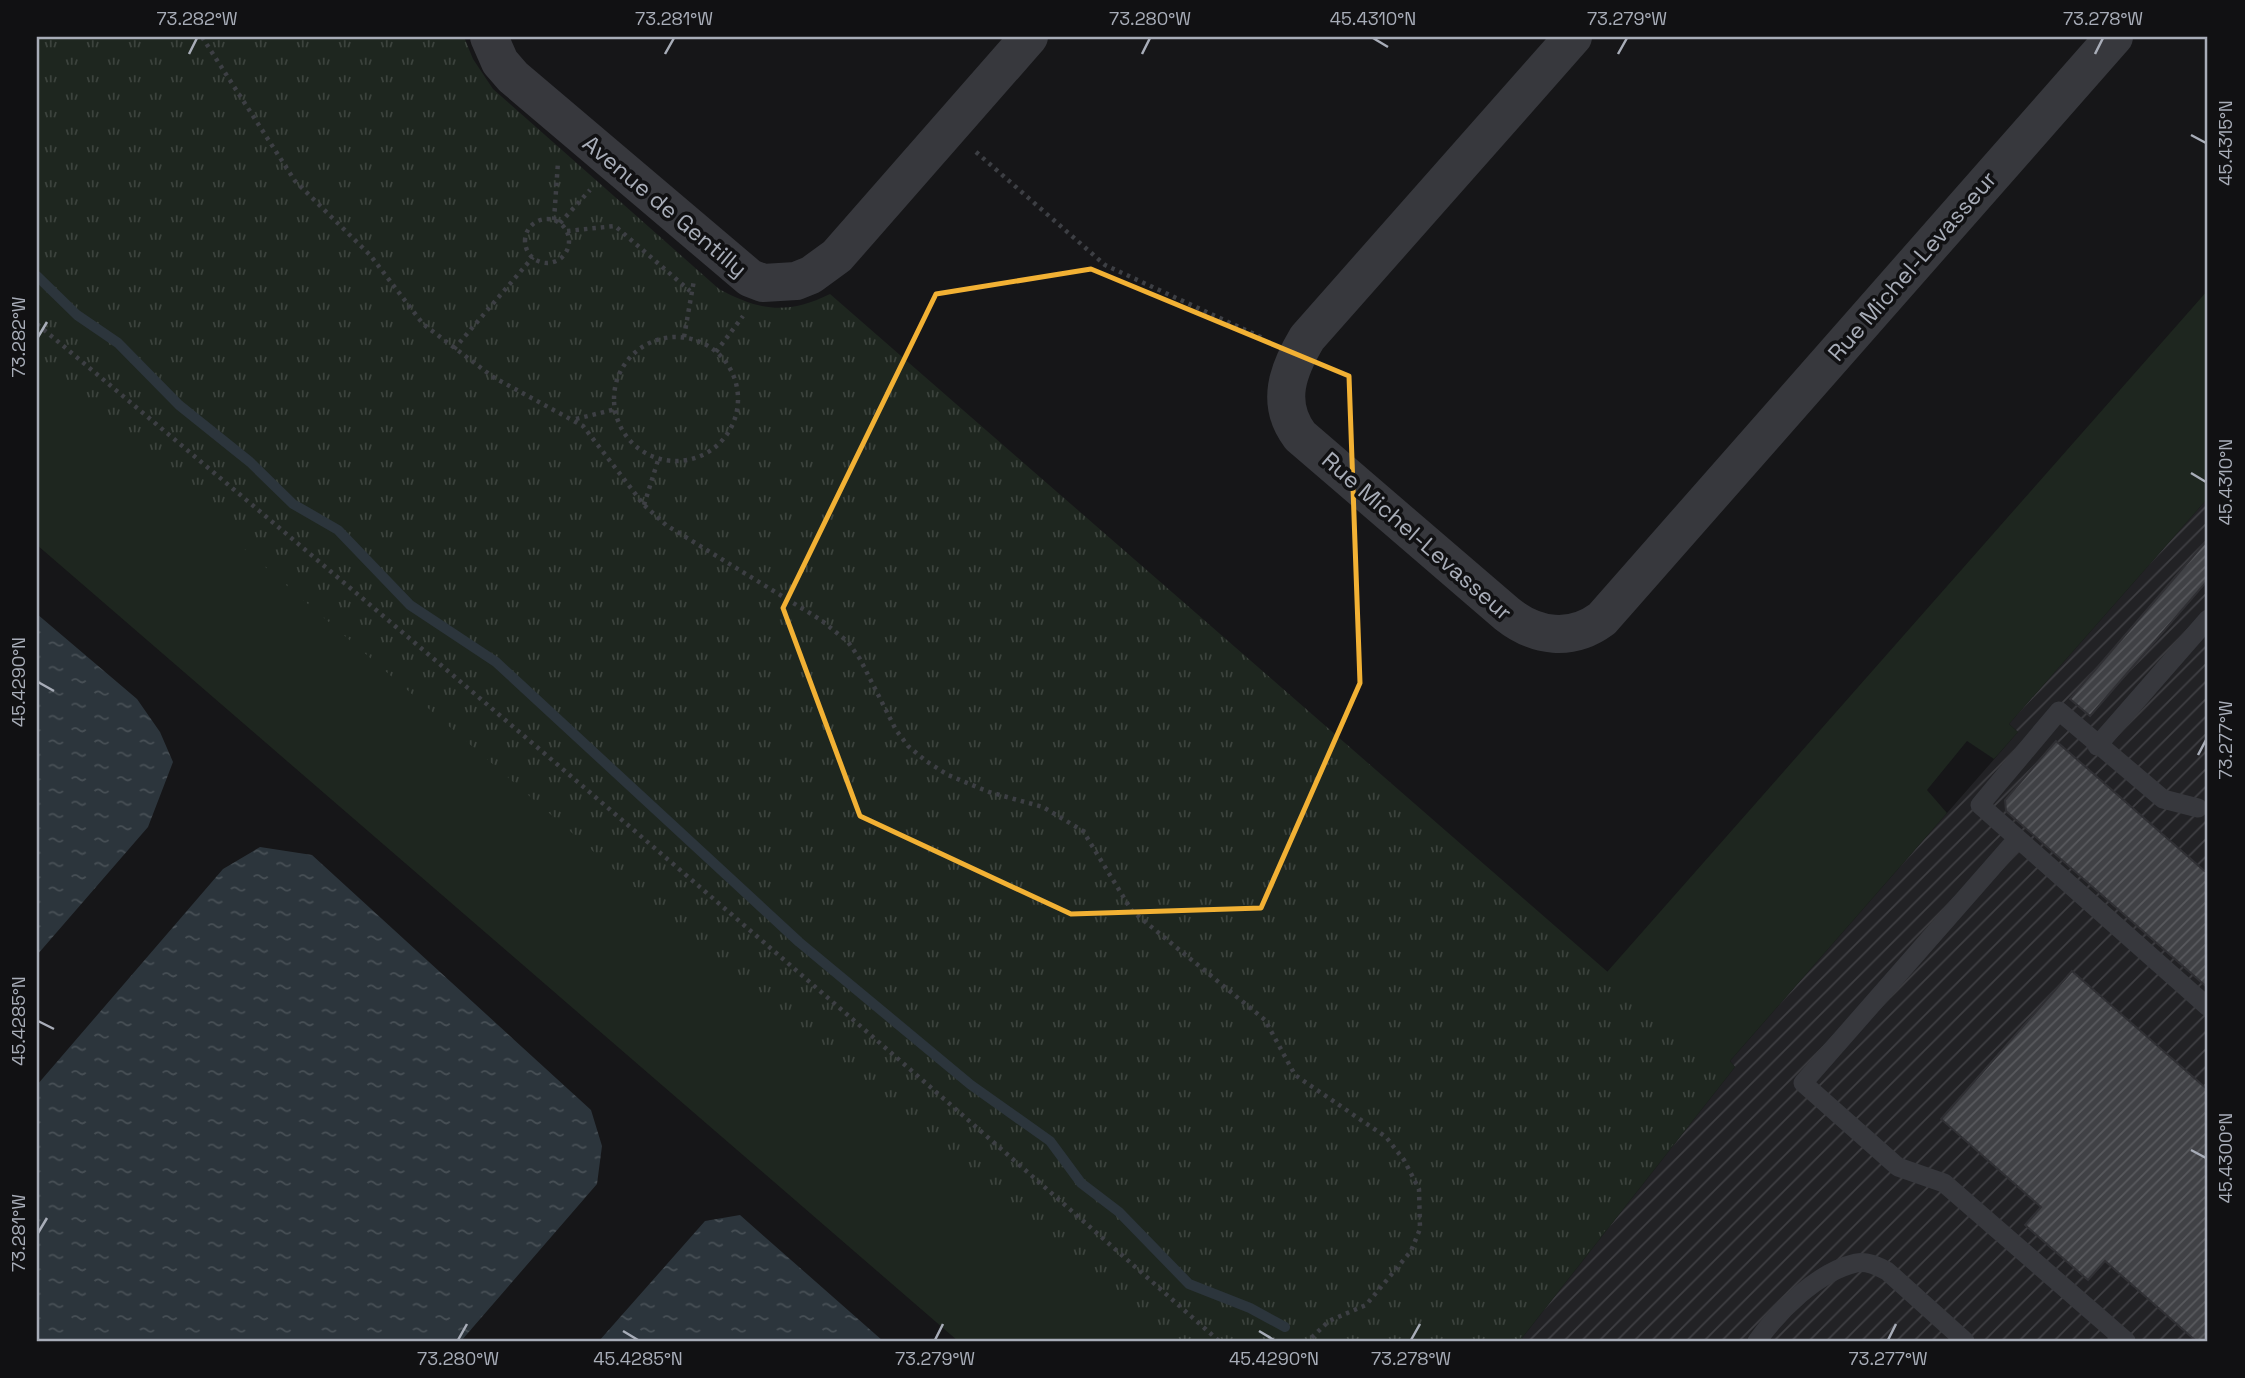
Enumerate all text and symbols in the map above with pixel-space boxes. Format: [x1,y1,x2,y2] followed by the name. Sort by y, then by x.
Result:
[156,7,238,30] text: 73.282°W
[635,7,713,30] text: 73.281°W
[1109,7,1191,30] text: 73.280°W
[1330,7,1416,30] text: 45.4310°N
[1587,7,1667,30] text: 73.279°W
[2063,7,2143,30] text: 73.278°W
[2214,100,2237,186] text: 45.4315°N
[577,128,753,284] street label: Avenue de Gentilly
[1821,165,2003,367] street label: Rue Michel-Levasseur
[7,296,30,378] text: 73.282°W
[2214,439,2237,525] text: 45.4310°N
[1316,445,1518,627] street label: Rue Michel-Levasseur
[7,637,30,727] text: 45.4290°N
[2214,700,2237,780] text: 73.277°W
[7,976,30,1066] text: 45.4285°N
[2214,1113,2237,1203] text: 45.4300°N
[7,1194,30,1272] text: 73.281°W
[417,1347,499,1370] text: 73.280°W
[593,1347,683,1370] text: 45.4285°N
[895,1347,975,1370] text: 73.279°W
[1229,1347,1319,1370] text: 45.4290°N
[1371,1347,1451,1370] text: 73.278°W
[1848,1347,1928,1370] text: 73.277°W

